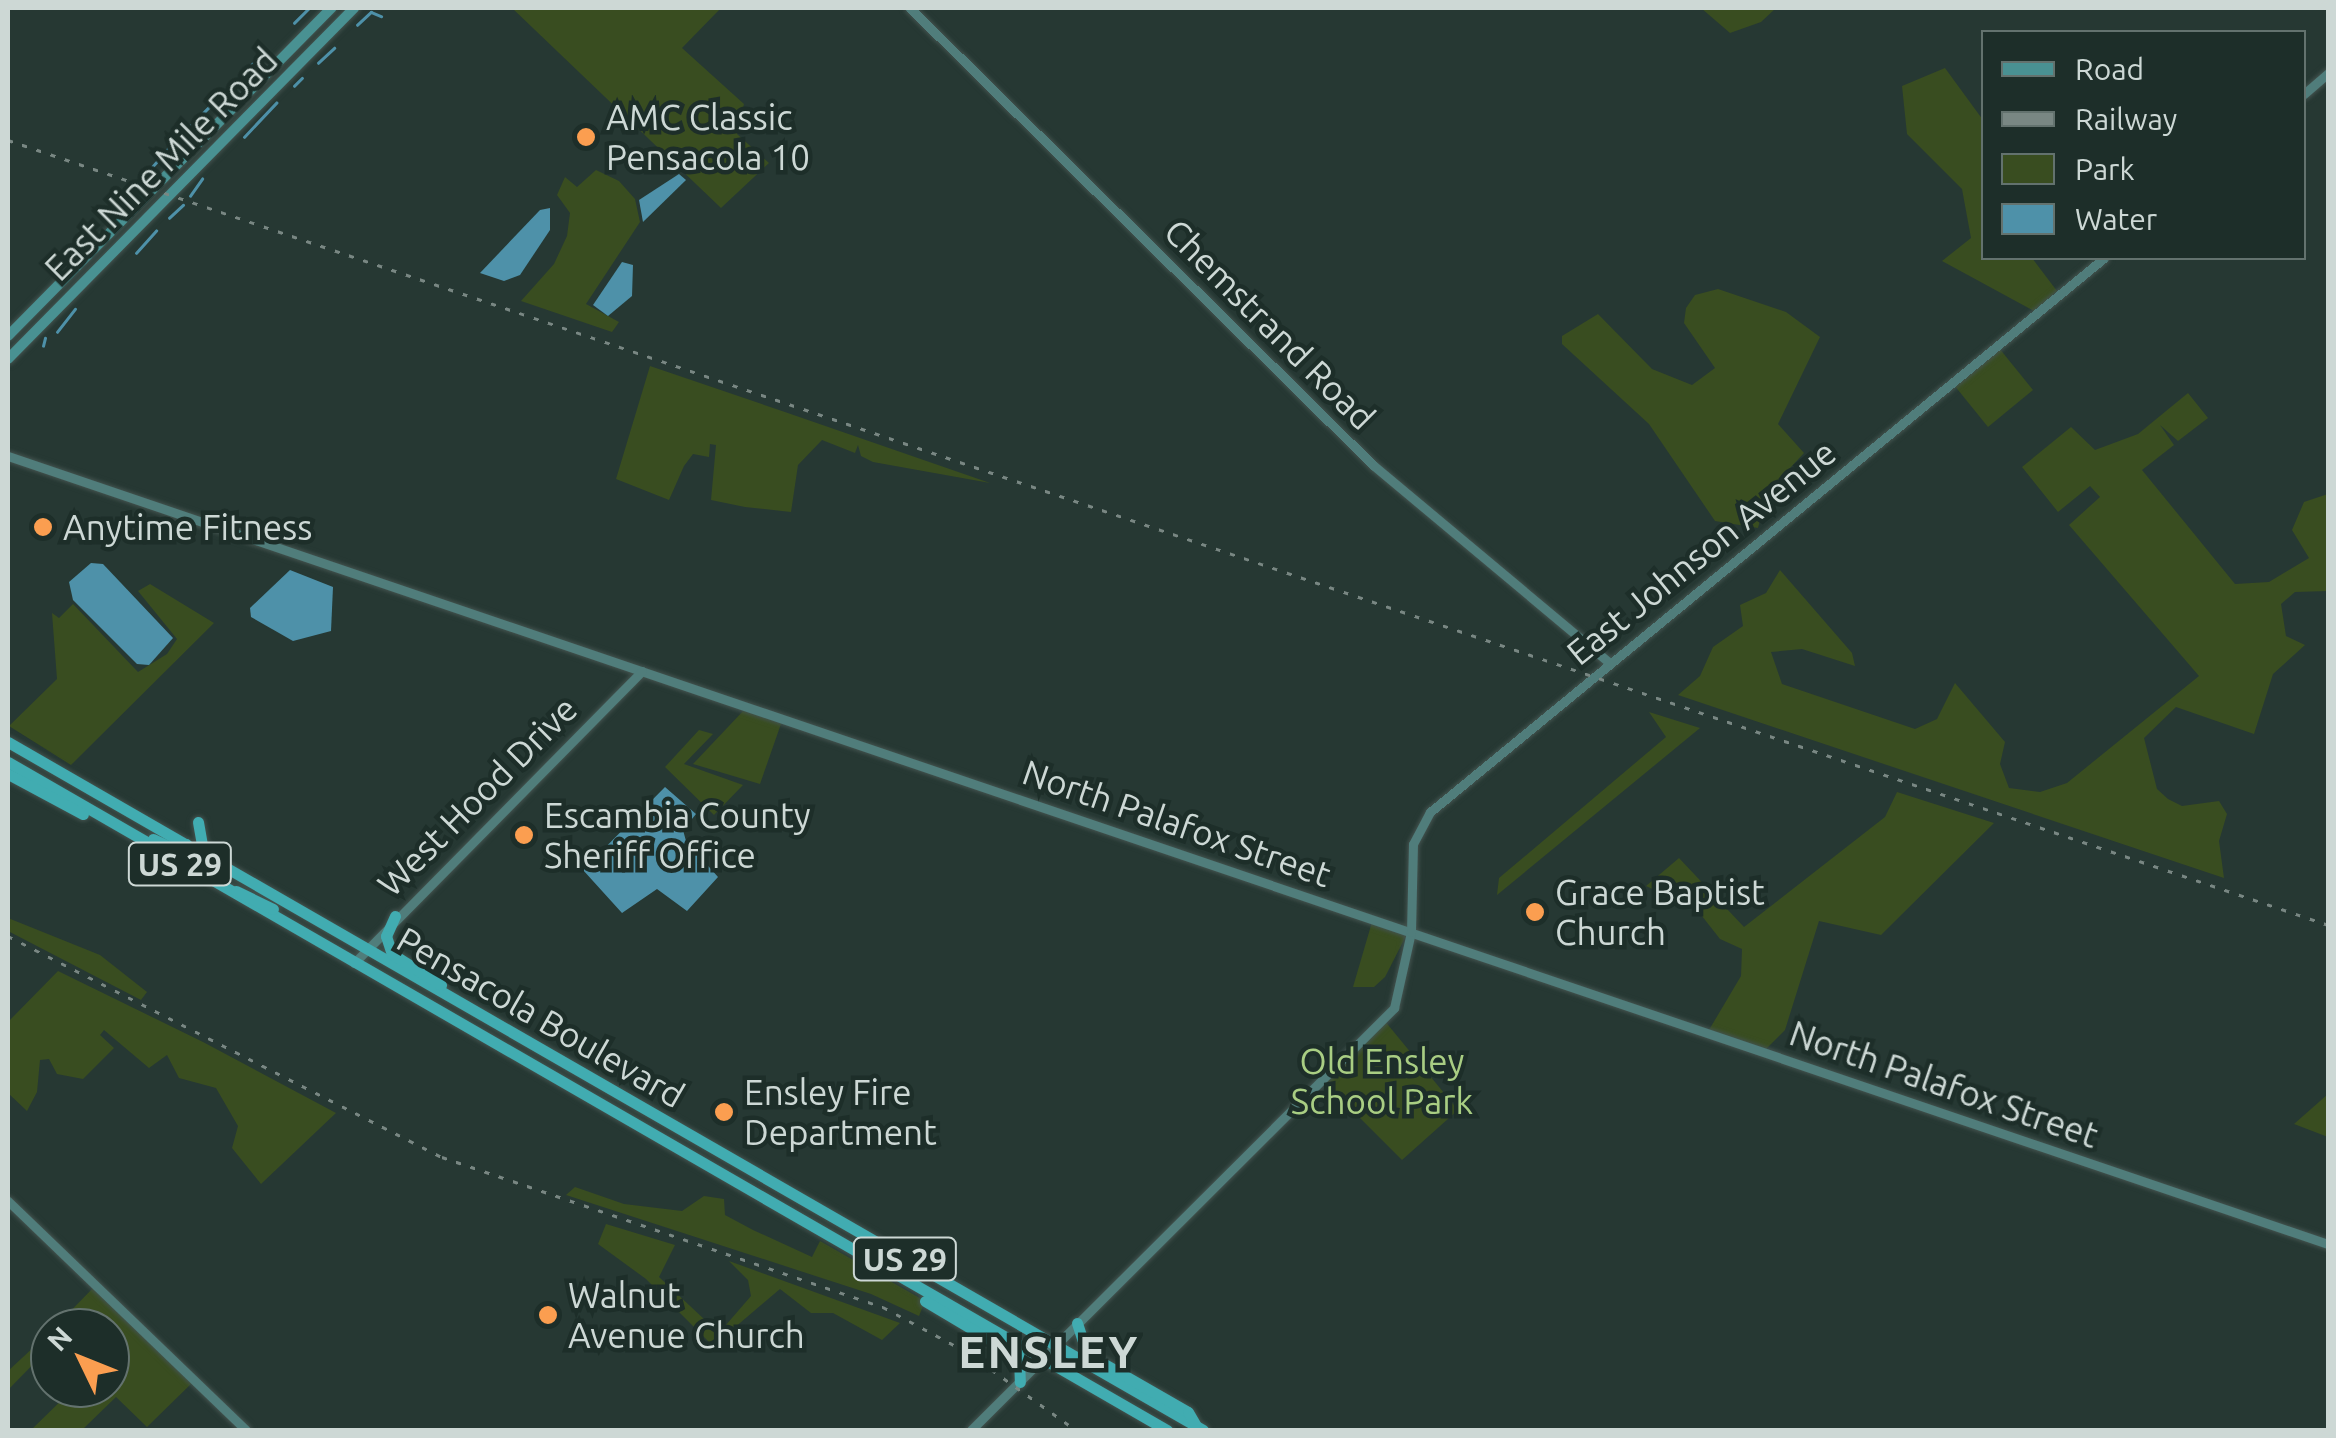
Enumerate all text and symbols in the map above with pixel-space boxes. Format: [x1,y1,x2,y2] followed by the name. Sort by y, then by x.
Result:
[1981,30,2306,260] legend
[36,39,286,289] street label: East Nine Mile Road
[2075,52,2144,86] text: Road
[606,96,810,178] place label: AMC Classic Pensacola 10
[2075,102,2177,136] text: Railway
[575,126,597,148] marker: AMC Classic Pensacola 10
[2075,152,2135,186] text: Park
[2075,202,2157,236] text: Water
[1156,210,1384,438] street label: Chemstrand Road
[1558,431,1844,673] street label: East Johnson Avenue
[63,506,312,548] place label: Anytime Fitness
[32,516,54,538] marker: Anytime Fitness
[369,688,585,904] street label: West Hood Drive
[1017,751,1337,895] street label: North Palafox Street
[544,794,811,876] place label: Escambia County Sheriff Office
[513,824,535,846] marker: Escambia County Sheriff Office
[128,837,232,891] road number: US 29
[1555,871,1765,953] place label: Grace Baptist Church
[1524,901,1546,923] marker: Grace Baptist Church
[390,918,692,1116] street label: Pensacola Boulevard
[1784,1012,2104,1156] street label: North Palafox Street
[1291,1040,1473,1122] park label: Old Ensley School Park
[744,1071,937,1153] place label: Ensley Fire Department
[713,1101,735,1123] marker: Ensley Fire Department
[852,1232,958,1286] road number: US 29
[568,1274,805,1356] place label: Walnut Avenue Church
[537,1304,559,1326] marker: Walnut Avenue Church
[30,1308,130,1408] north arrow
[41,1320,78,1357] text: N
[958,1325,1140,1379] district label: ENSLEY

